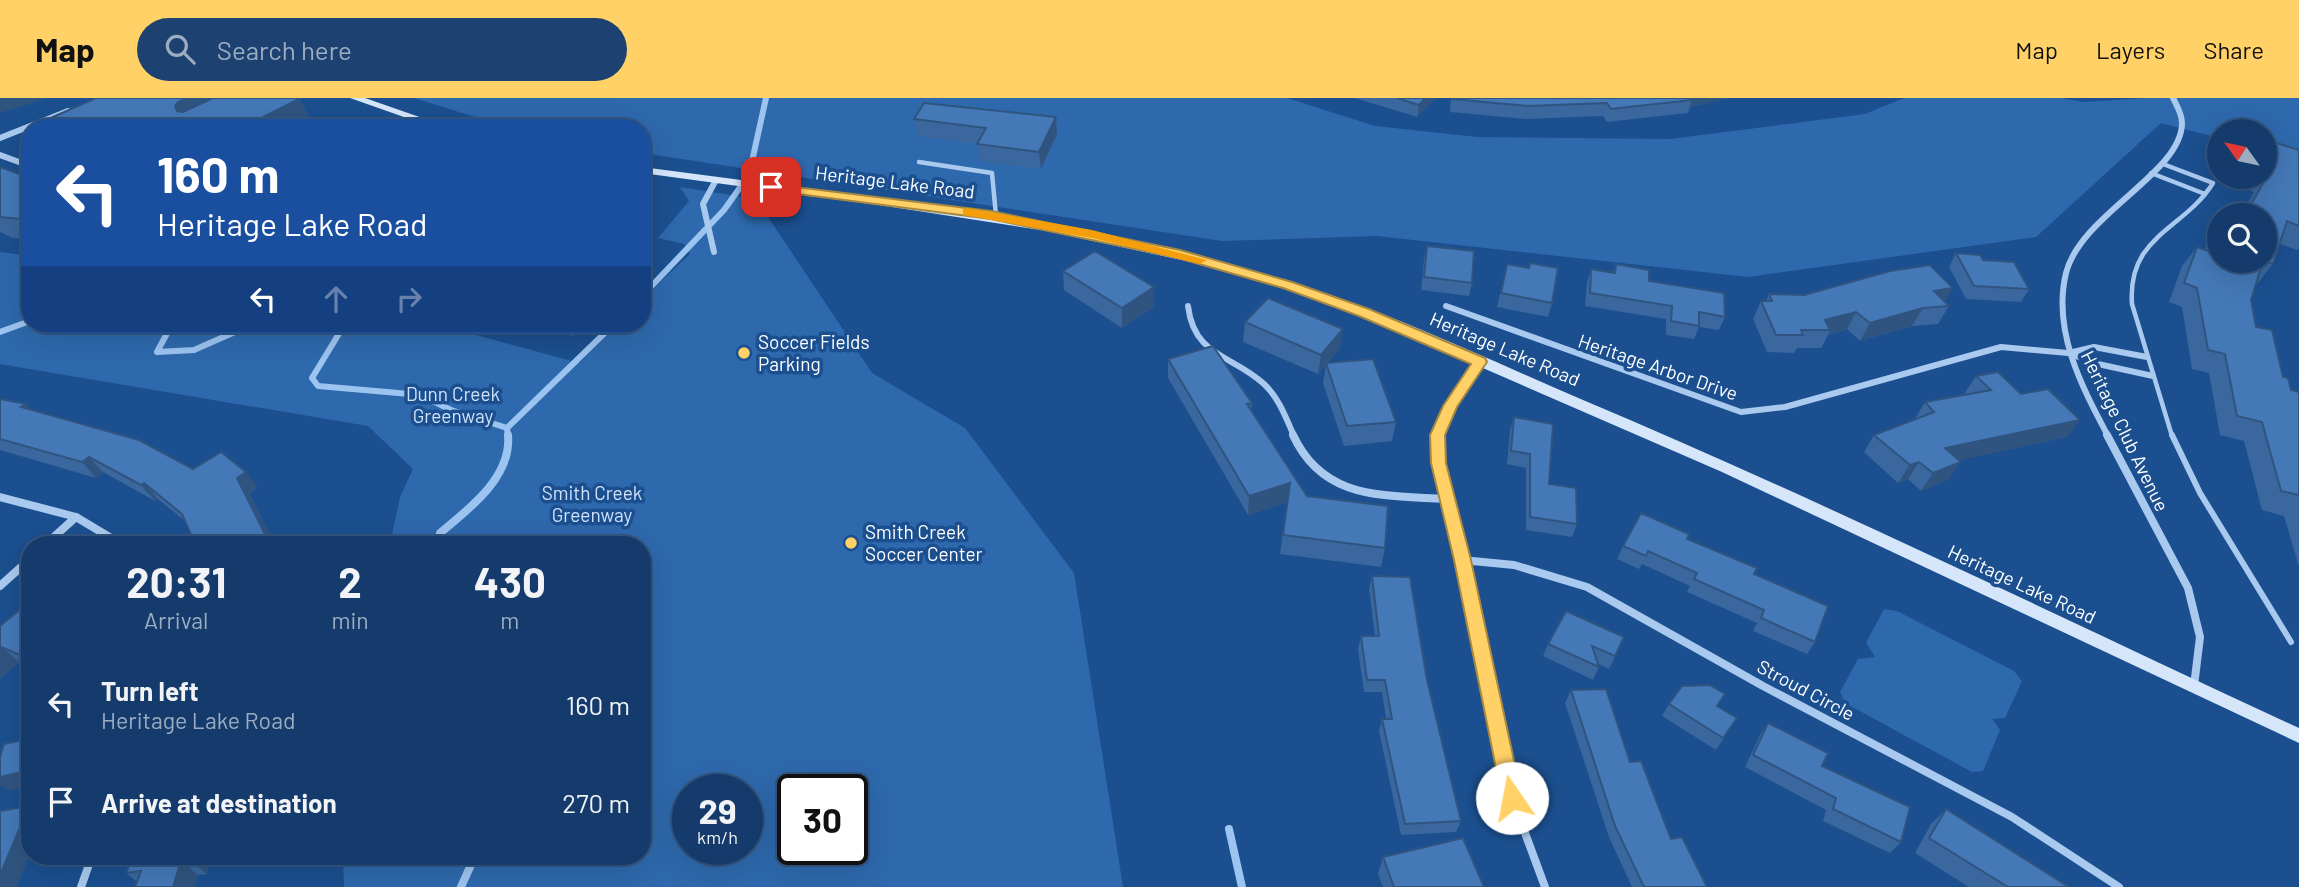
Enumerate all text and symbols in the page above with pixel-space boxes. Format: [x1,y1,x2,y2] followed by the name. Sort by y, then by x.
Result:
[137,18,627,81] search box
[35,29,95,69] text: Map
[161,30,199,68] icon: search
[217,34,352,65] text: Search here
[2015,35,2058,64] text: Map
[2096,35,2165,64] text: Layers
[2203,35,2264,64] text: Share
[2207,119,2277,189] north arrow
[2207,119,2277,273] map controls
[157,144,279,203] text: 160 m
[42,147,133,238] icon: left
[741,157,801,217] pin
[814,160,976,203] street label: Heritage Lake Road
[752,168,790,206] icon: arrive
[2207,203,2277,273] button: search
[157,204,428,242] text: Heritage Lake Road
[244,280,282,318] icon: left
[317,280,355,318] icon: ahead
[390,280,428,318] icon: right
[1427,307,1584,391] street label: Heritage Lake Road
[1575,328,1741,405] street label: Heritage Arbor Drive
[758,330,870,375] place label: Soccer Fields Parking
[736,345,752,361] marker: Soccer Fields Parking
[2077,347,2174,515] street label: Heritage Club Avenue
[406,382,500,427] park label: Dunn Creek Greenway
[542,481,642,526] park label: Smith Creek Greenway
[865,520,983,565] place label: Smith Creek Soccer Center
[843,535,859,551] marker: Smith Creek Soccer Center
[1945,539,2100,628] street label: Heritage Lake Road
[126,556,226,606] text: 20:31
[338,556,362,606] text: 2
[474,556,546,606] text: 430
[144,606,208,634] text: Arrival
[331,606,369,634] text: min
[500,606,519,634] text: m
[1754,654,1859,725] street label: Stroud Circle
[101,675,199,706] text: Turn left
[42,685,80,723] icon: left
[566,689,630,720] text: 160 m
[101,706,295,734] text: Heritage Lake Road
[1475,761,1549,835] position arrow
[777,774,868,865] speed limit sign: 30
[42,783,80,821] icon: arrive
[101,787,337,818] text: Arrive at destination
[562,787,630,818] text: 270 m
[698,789,737,831] text: 29
[697,826,738,848] text: km/h

